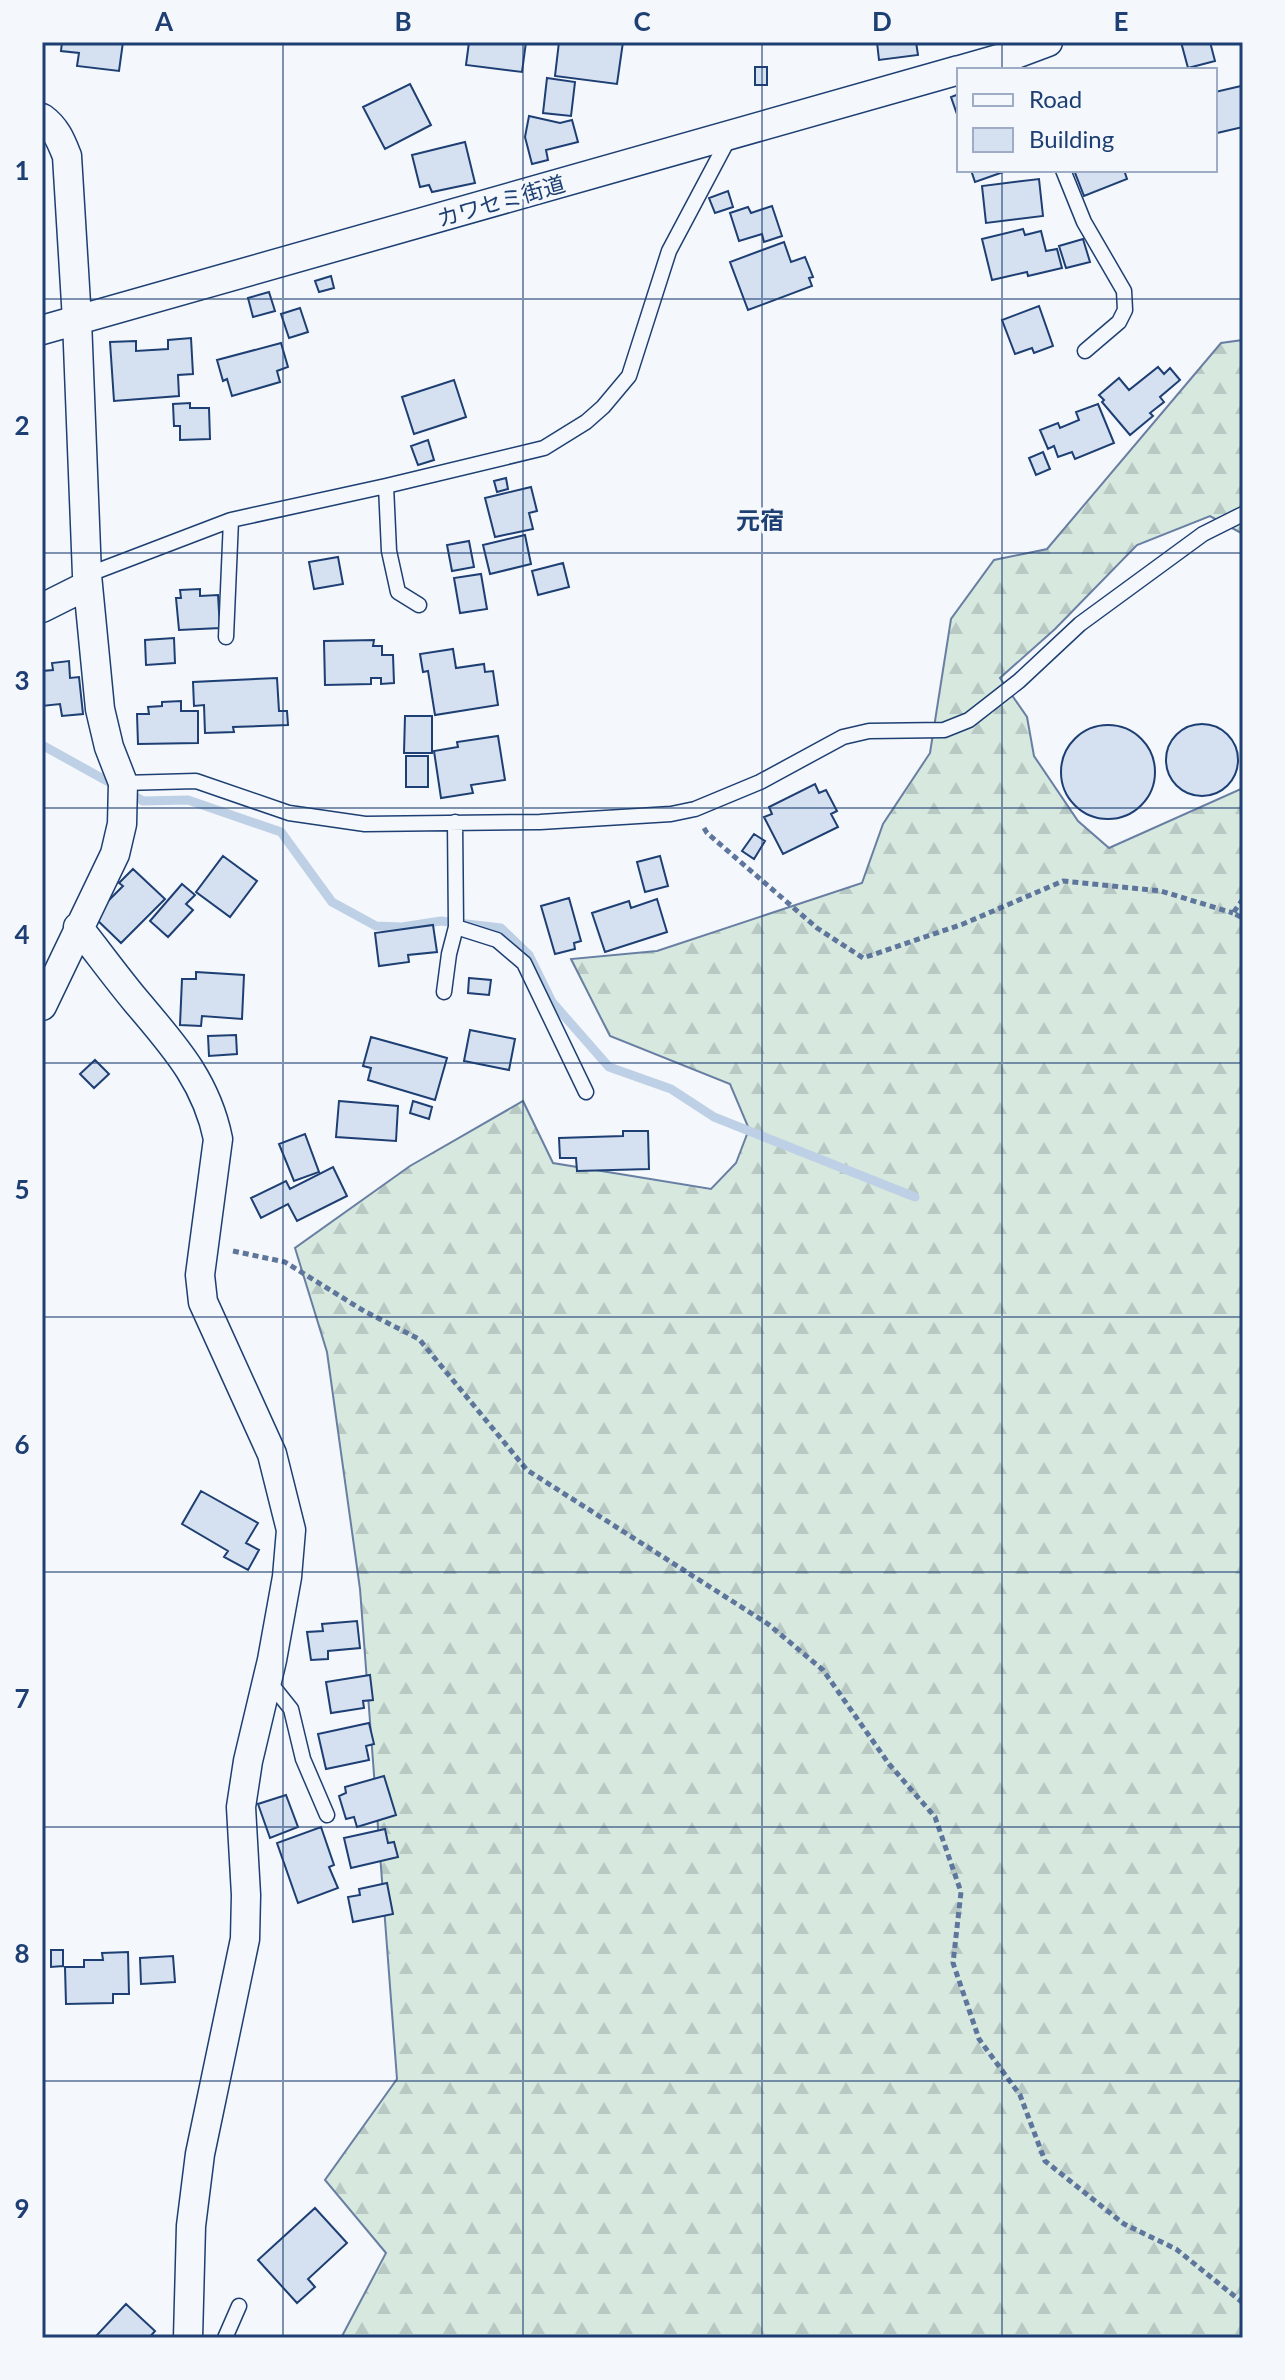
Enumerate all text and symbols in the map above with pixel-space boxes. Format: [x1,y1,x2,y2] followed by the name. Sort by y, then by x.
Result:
[154,5,174,37] text: A
[394,5,412,37] text: B
[633,5,651,37] text: C
[872,5,892,37] text: D
[1114,5,1128,37] text: E
[957,68,1217,172] legend
[1029,84,1082,113] text: Road
[1029,124,1114,153] text: Building
[14,154,30,186] text: 1
[434,169,568,232] street label: カワセミ街道
[14,409,30,441] text: 2
[736,505,784,534] district label: 元宿
[14,664,30,696] text: 3
[14,918,30,950] text: 4
[14,1173,30,1205] text: 5
[14,1428,30,1460] text: 6
[14,1682,30,1714] text: 7
[14,1937,30,1969] text: 8
[14,2192,30,2224] text: 9

